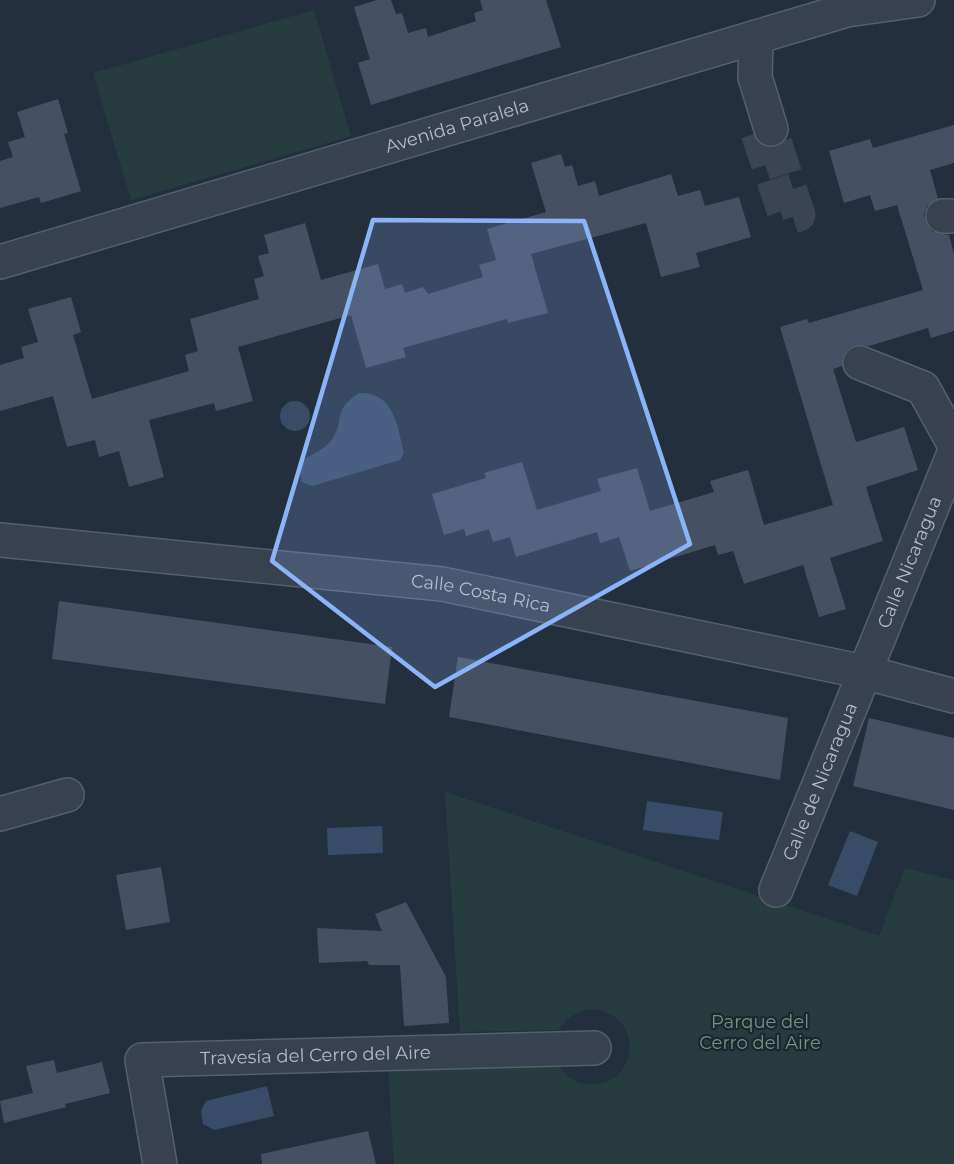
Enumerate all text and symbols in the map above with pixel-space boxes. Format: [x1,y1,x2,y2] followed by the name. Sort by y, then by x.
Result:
[383,94,532,158] street label: Avenida Paralela
[873,493,946,632] street label: Calle Nicaragua
[410,570,553,617] street label: Calle Costa Rica
[778,699,862,864] street label: Calle de Nicaragua
[699,1011,821,1054] park label: Parque del Cerro del Aire
[200,1041,431,1069] street label: Travesía del Cerro del Aire

